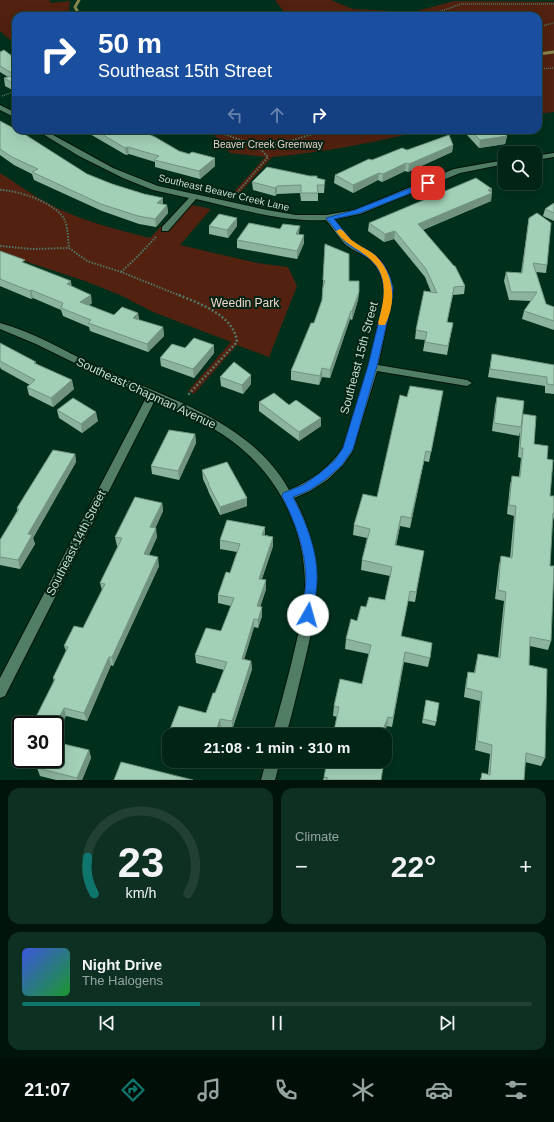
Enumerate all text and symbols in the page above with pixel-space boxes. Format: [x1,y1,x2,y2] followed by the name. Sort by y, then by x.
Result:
[32,28,84,80] icon: right
[98,28,162,59] text: 50 m
[98,61,272,81] text: Southeast 15th Street
[224,104,246,126] icon: left
[266,104,288,126] icon: ahead
[308,104,330,126] icon: right
[213,139,323,150] park label: Beaver Creek Greenway
[498,146,542,190] map controls
[498,146,542,190] button: search
[411,166,445,200] pin
[157,172,291,213] street label: Southeast Beaver Creek Lane
[417,172,439,194] icon: arrive
[211,296,280,310] park label: Weedin Park
[337,299,381,416] street label: Southeast 15th Street
[74,354,218,432] street label: Southeast Chapman Avenue
[43,488,109,598] street label: Southeast 14th Street
[287,594,329,636] position arrow
[12,716,64,768] speed limit sign: 30
[204,739,350,756] text: 21:08 · 1 min · 310 m
[295,829,339,844] text: Climate
[117,839,164,886] text: 23
[391,850,436,883] text: 22°
[295,854,308,879] text: −
[519,854,532,879] text: +
[125,885,156,901] text: km/h
[82,956,162,973] text: Night Drive
[82,973,163,988] text: The Halogens
[96,1012,118,1034] icon: previous
[266,1012,288,1034] icon: pause
[436,1012,458,1034] icon: next
[119,1076,147,1104] icon: directions
[195,1076,223,1104] icon: music
[272,1076,300,1104] icon: phone
[349,1076,377,1104] icon: climate
[425,1076,453,1104] icon: car
[502,1076,530,1104] icon: filters
[24,1080,70,1100] text: 21:07

